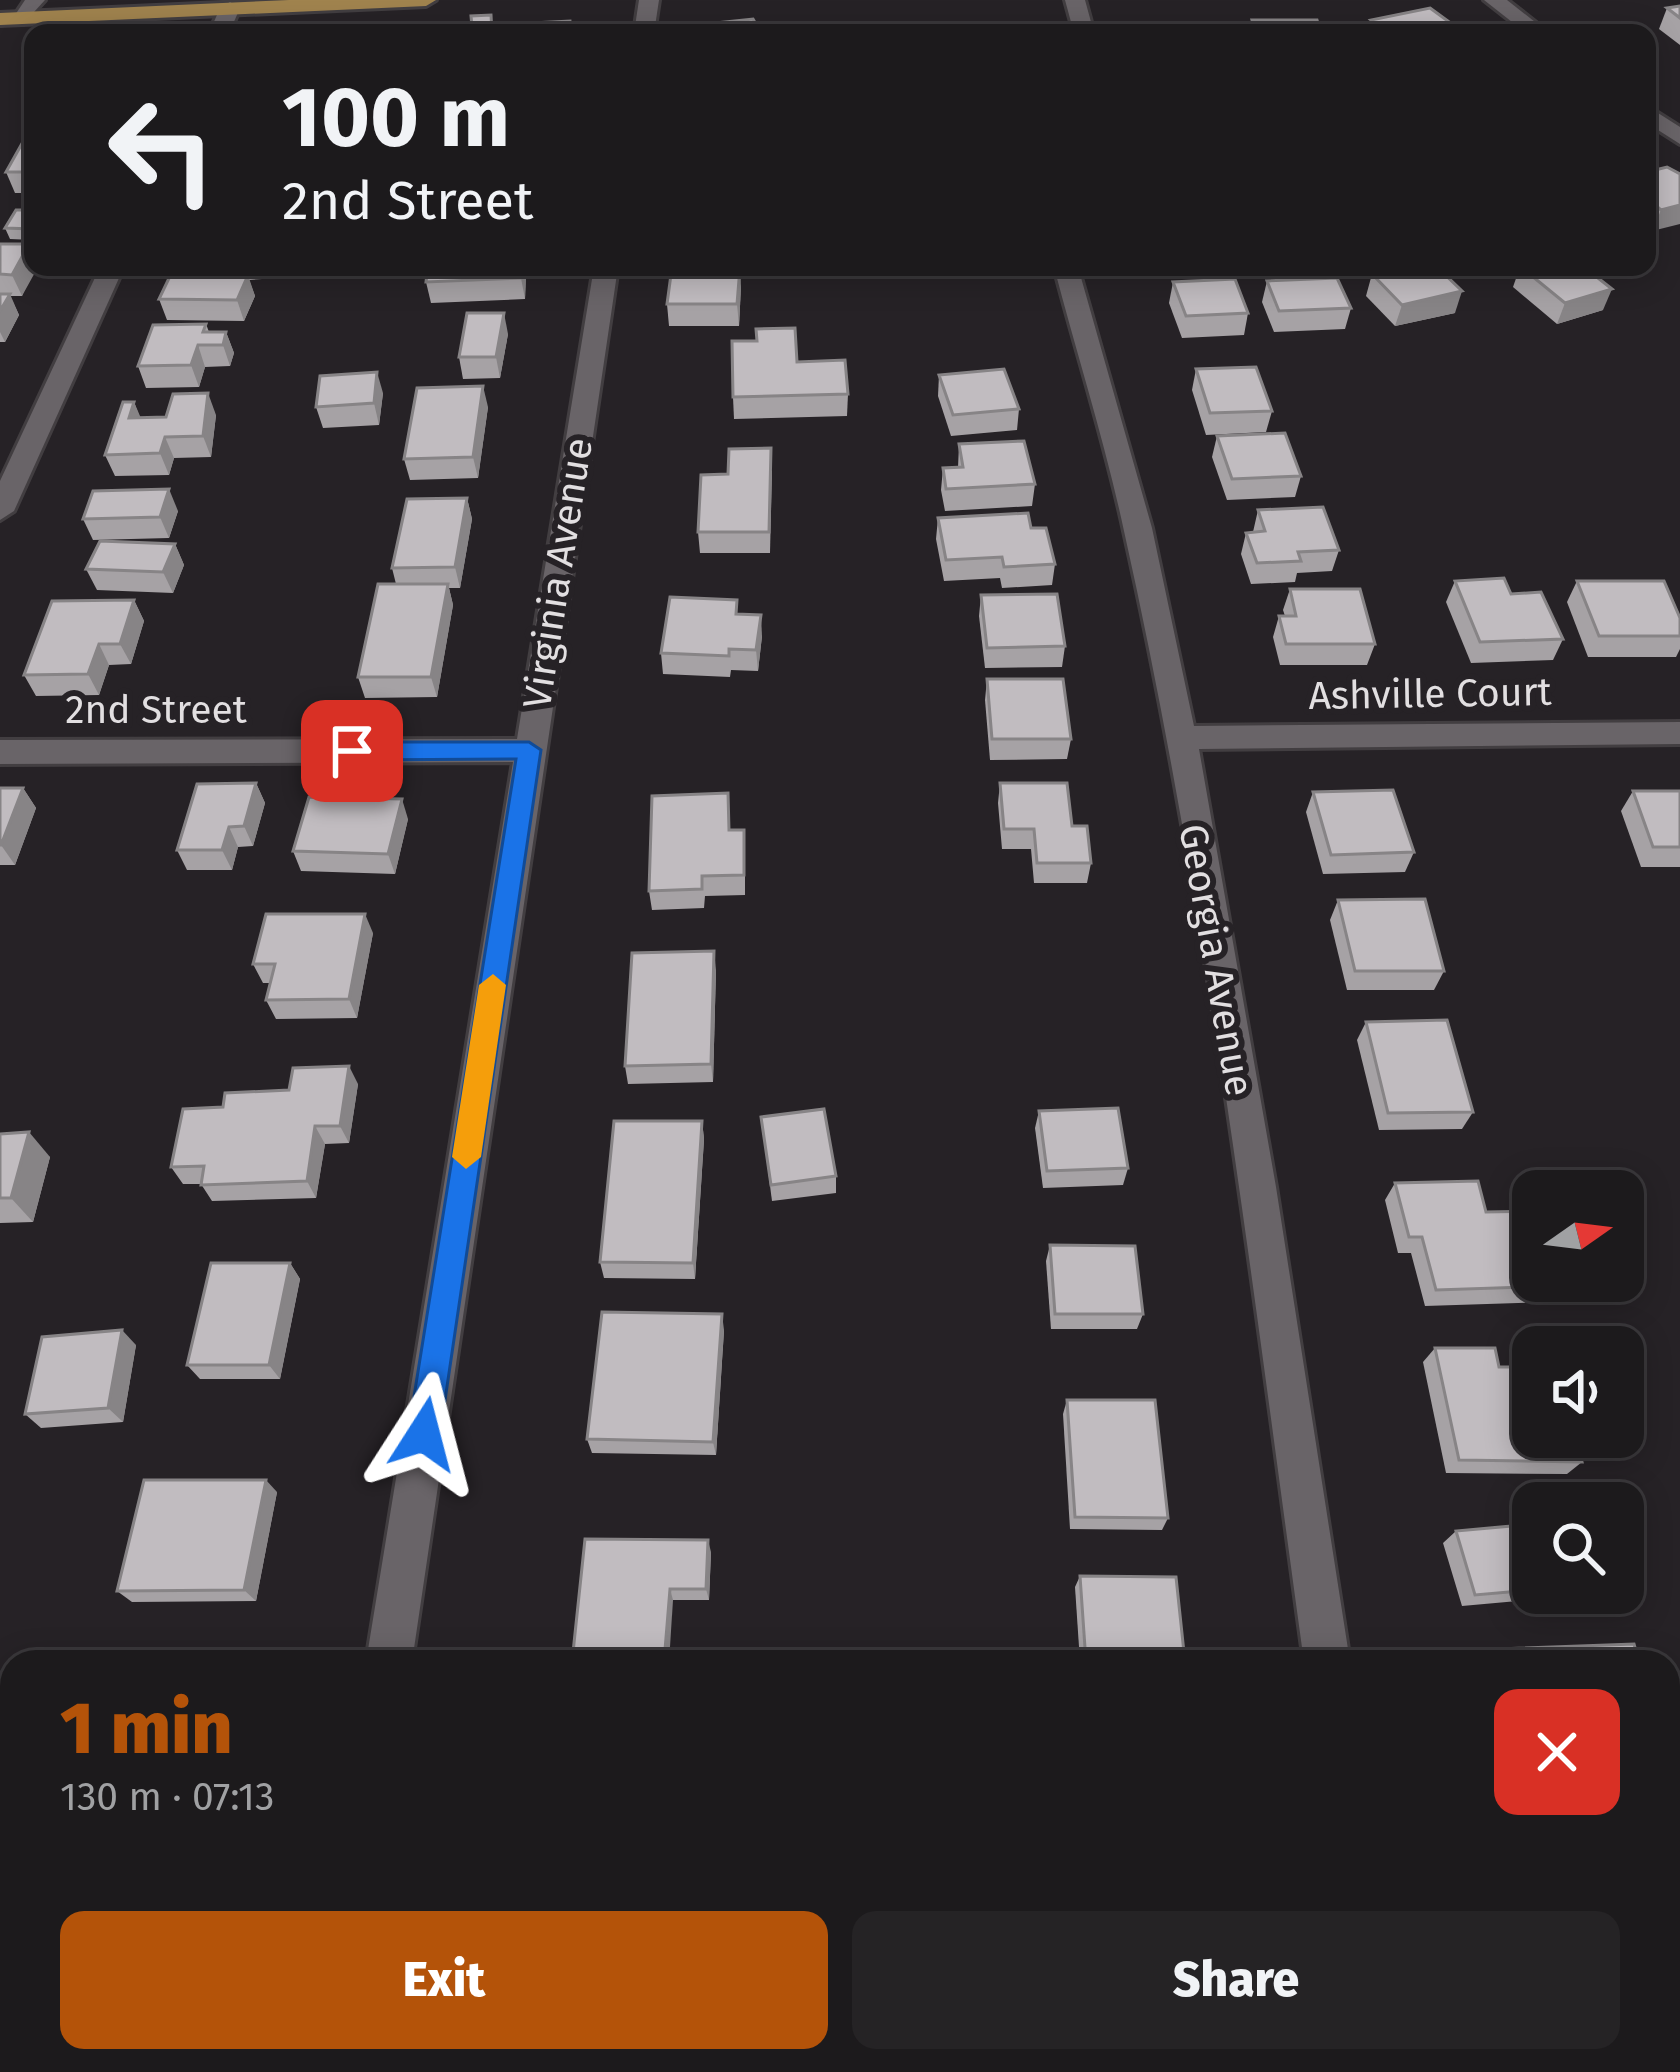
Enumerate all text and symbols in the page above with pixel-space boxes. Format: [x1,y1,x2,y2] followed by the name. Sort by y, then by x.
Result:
[282,67,510,168] text: 100 m
[84,72,240,228] icon: left
[282,169,533,233] text: 2nd Street
[514,435,602,712] street label: Virginia Avenue
[1308,669,1553,719] street label: Ashville Court
[65,687,248,733] street label: 2nd Street
[301,700,403,802] pin
[319,718,385,784] icon: arrive
[1169,821,1263,1100] street label: Georgia Avenue
[1512,1170,1644,1302] north arrow
[1512,1170,1644,1614] map controls
[1512,1326,1644,1458] button: sound
[361,1371,487,1497] position arrow
[1512,1482,1644,1614] button: search
[60,1686,233,1772] text: 1 min
[1494,1689,1620,1815] button: close
[60,1774,274,1820] text: 130 m · 07:13
[60,1911,828,2049] button: Exit
[852,1911,1620,2049] button: Share

